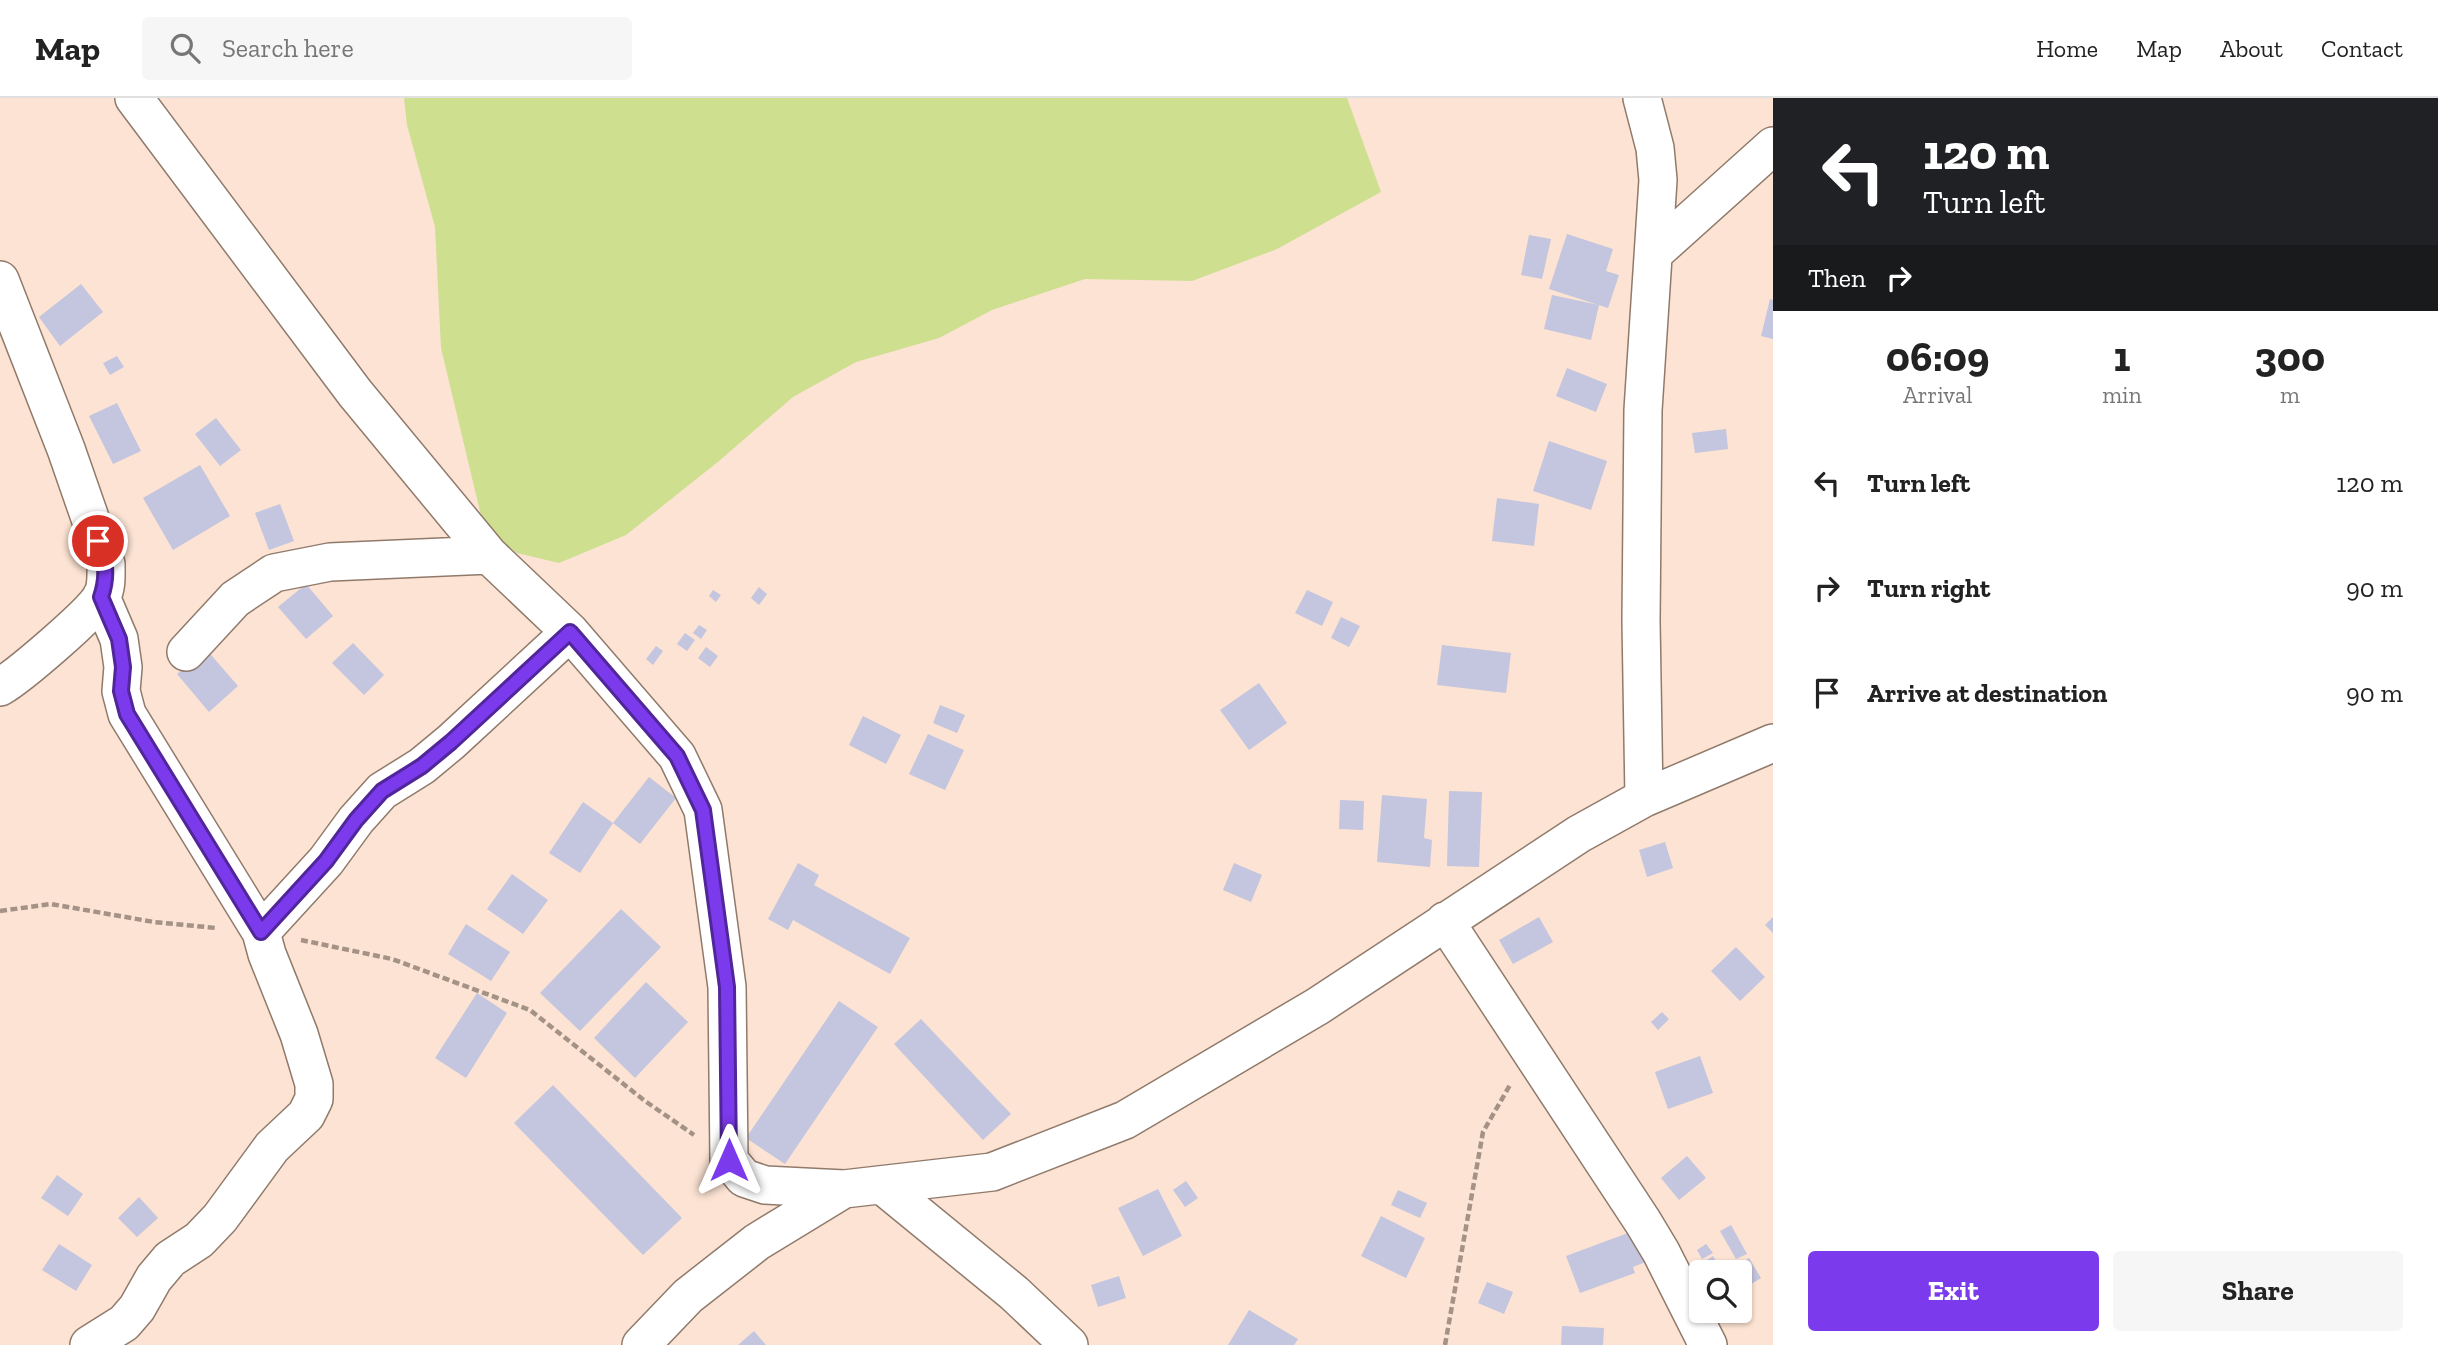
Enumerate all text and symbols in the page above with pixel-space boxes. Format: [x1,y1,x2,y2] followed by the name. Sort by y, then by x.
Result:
[142,17,632,80] search box
[35,29,100,68] text: Map
[166,29,204,67] icon: search
[222,32,354,64] text: Search here
[2036,34,2098,63] text: Home
[2136,34,2182,63] text: Map
[2220,34,2283,63] text: About
[2321,34,2403,63] text: Contact
[1923,123,2049,182] text: 120 m
[1808,126,1899,217] icon: left
[1923,183,2045,221] text: Turn left
[1880,259,1918,297] icon: right
[1808,262,1866,294] text: Then
[1886,331,1990,382] text: 06:09
[2114,331,2130,382] text: 1
[2254,331,2325,382] text: 300
[1903,381,1972,409] text: Arrival
[2102,381,2142,409] text: min
[2280,381,2300,409] text: m
[1808,464,1846,502] icon: left
[1867,467,1970,499] text: Turn left
[2336,467,2403,499] text: 120 m
[68,511,128,571] pin
[79,522,117,560] icon: arrive
[1808,569,1846,607] icon: right
[1867,572,1990,604] text: Turn right
[2346,572,2403,604] text: 90 m
[1808,674,1846,712] icon: arrive
[1867,677,2107,709] text: Arrive at destination
[2346,677,2403,709] text: 90 m
[692,1123,766,1197] position arrow
[1808,1251,2099,1331] button: Exit
[2113,1251,2403,1331] button: Share
[1689,1260,1752,1323] map controls
[1689,1260,1752,1323] button: search

